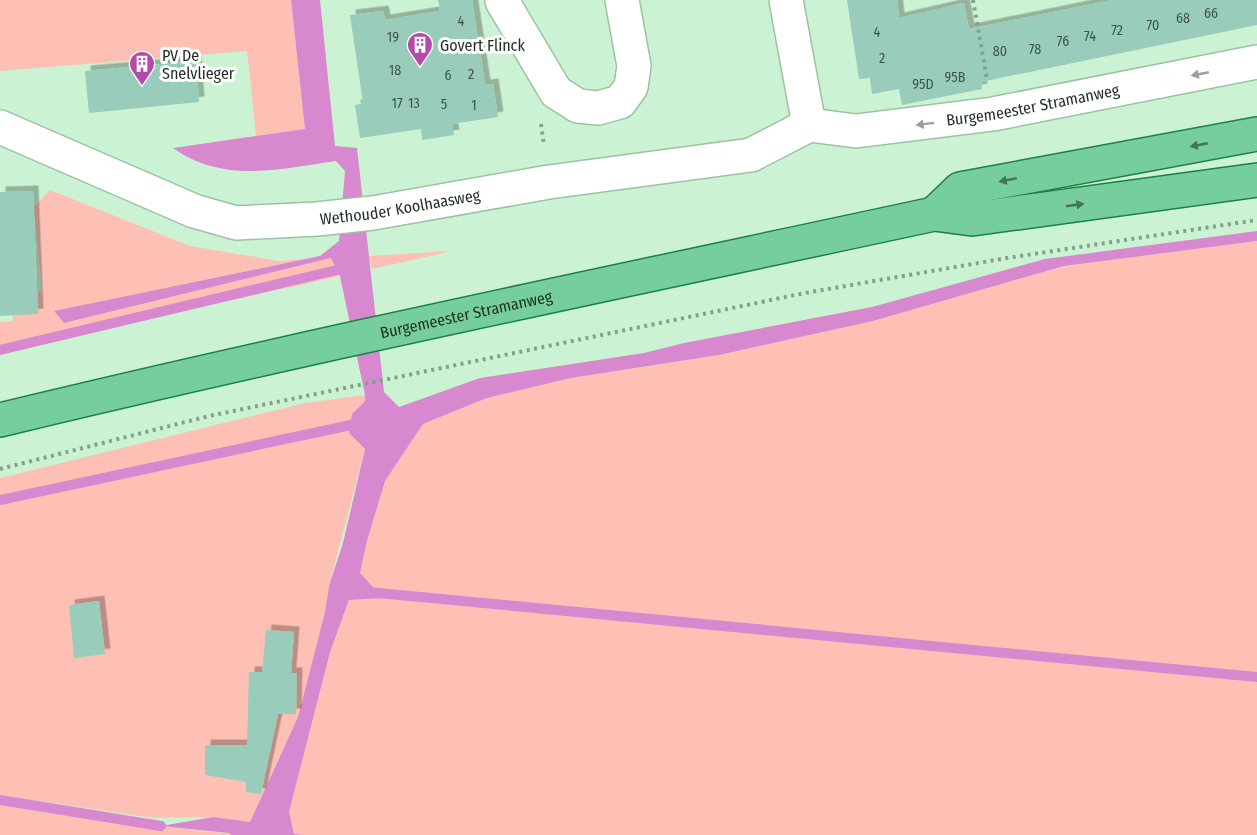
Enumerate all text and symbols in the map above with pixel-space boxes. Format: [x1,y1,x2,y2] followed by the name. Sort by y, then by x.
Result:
[1204,5,1218,22] house number: 66
[1176,10,1190,27] house number: 68
[458,13,465,30] house number: 4
[1147,17,1159,34] house number: 70
[1111,22,1123,39] house number: 72
[874,24,881,41] house number: 4
[1084,28,1096,45] house number: 74
[387,29,399,46] house number: 19
[405,30,435,68] building icon: Govert Flinck
[1057,33,1069,50] house number: 76
[440,36,525,55] place label: Govert Flinck
[1029,41,1041,58] house number: 78
[993,43,1007,60] house number: 80
[162,46,235,83] place label: PV De Snelvlieger
[127,49,157,87] building icon: PV De Snelvlieger
[879,50,885,67] house number: 2
[389,62,401,79] house number: 18
[468,66,474,83] house number: 2
[445,67,452,84] house number: 6
[945,69,966,86] house number: 95B
[1190,70,1209,79] one-way arrow
[912,76,934,93] house number: 95D
[945,80,1121,129] street label: Burgemeester Stramanweg
[391,95,403,112] house number: 17
[408,95,420,112] house number: 13
[441,96,447,113] house number: 5
[471,97,477,114] house number: 1
[916,119,935,128] one-way arrow
[1190,140,1209,149] one-way arrow
[998,176,1017,185] one-way arrow
[319,185,482,228] street label: Wethouder Koolhaasweg
[1066,200,1085,209] one-way arrow
[378,286,554,342] street label: Burgemeester Stramanweg

